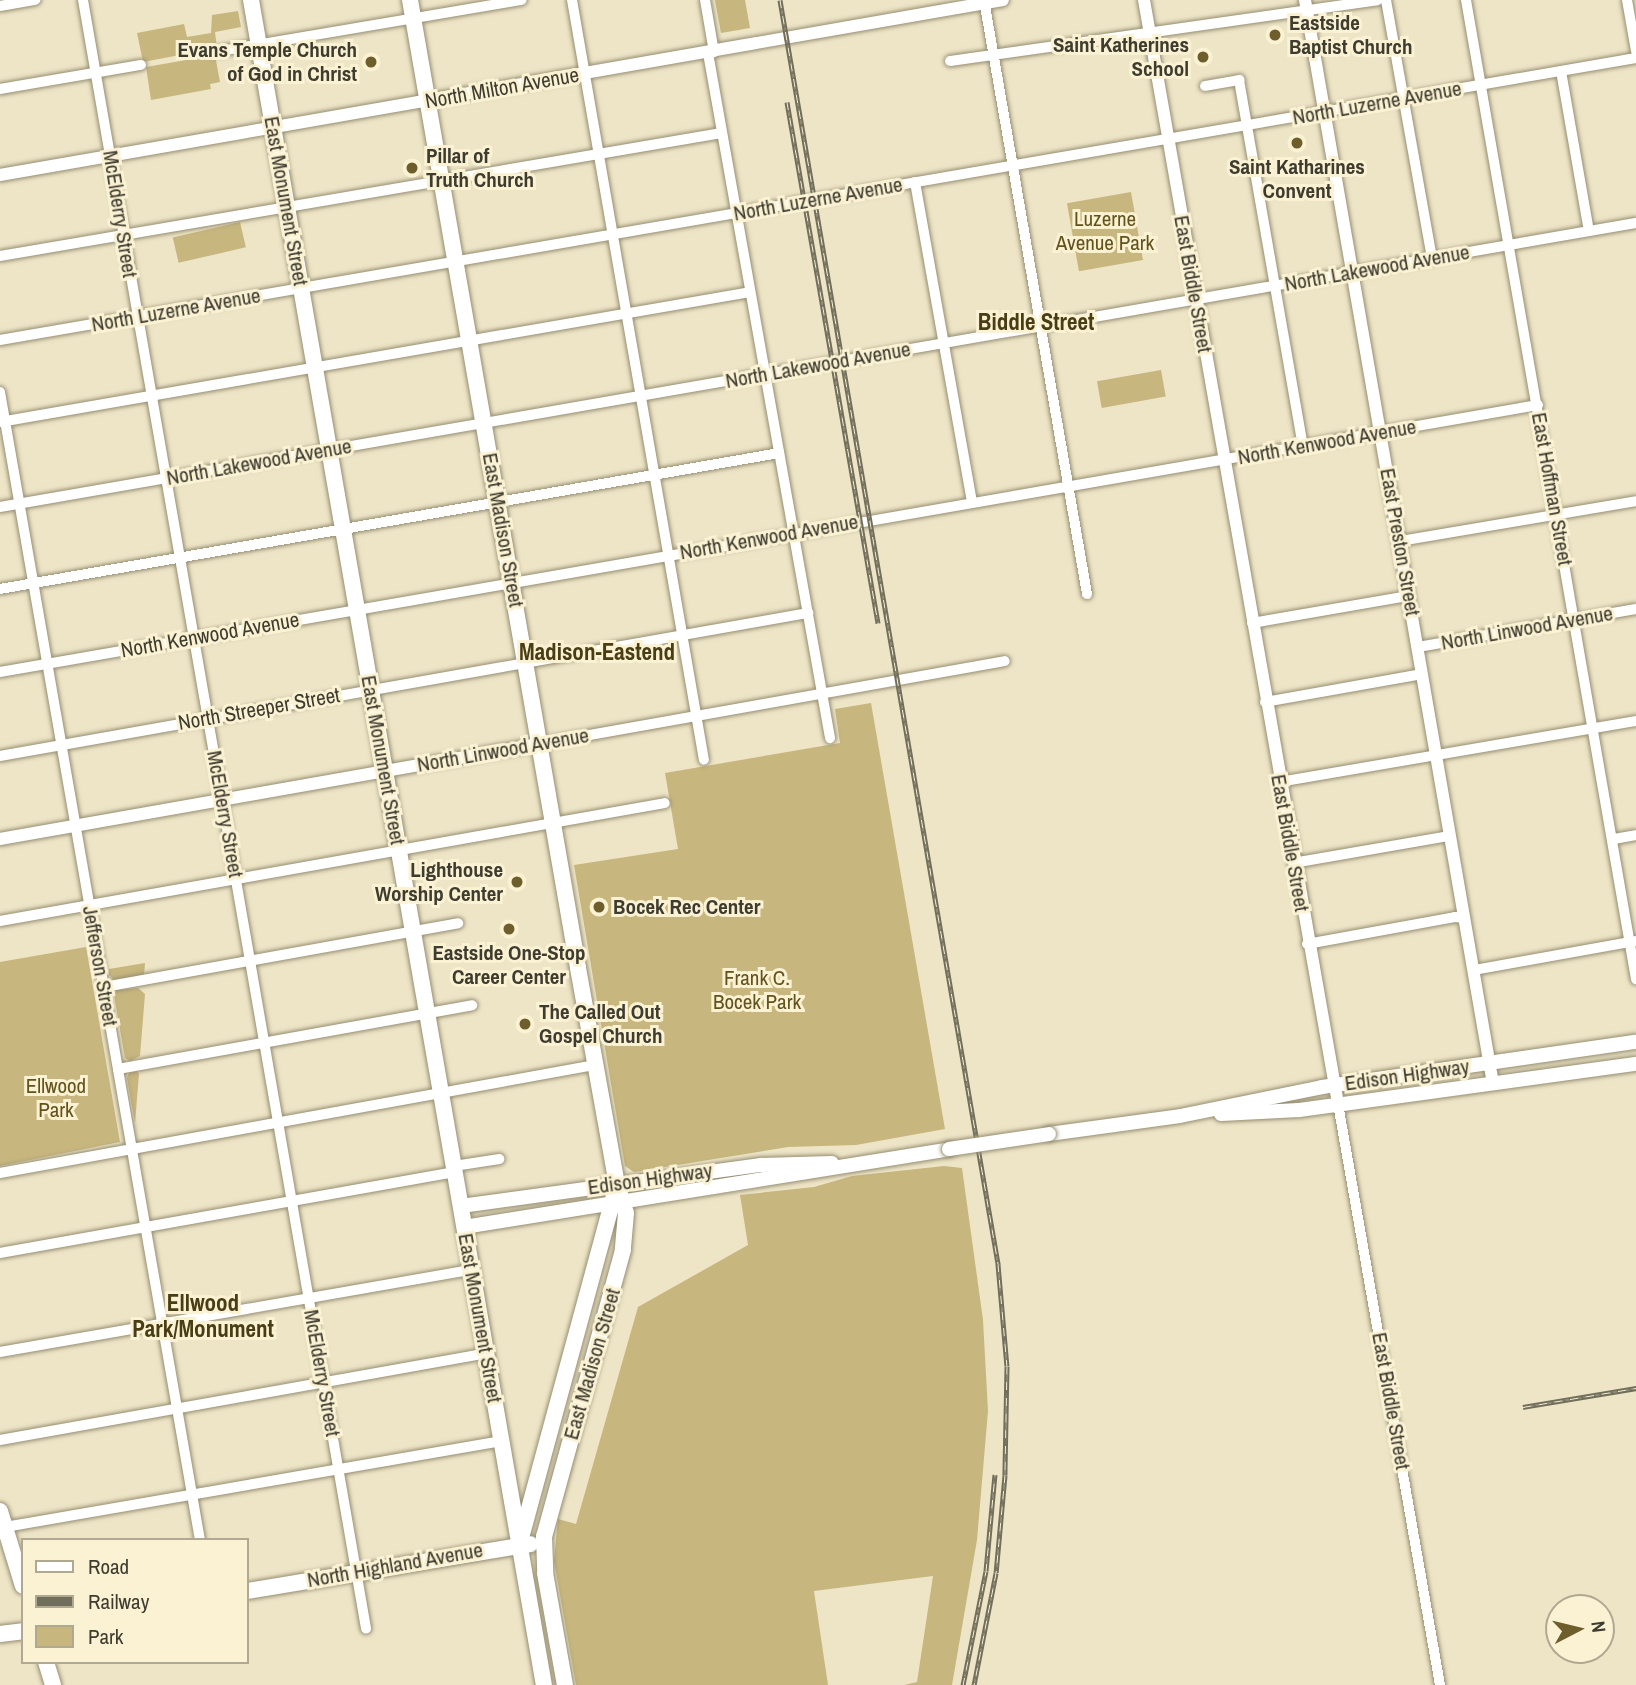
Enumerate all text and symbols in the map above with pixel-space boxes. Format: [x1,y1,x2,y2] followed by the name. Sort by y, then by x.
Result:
[1289,10,1412,60] place label: Eastside Baptist Church
[1267,27,1283,43] marker: Eastside Baptist Church
[1053,32,1189,82] place label: Saint Katherines School
[177,37,357,87] place label: Evans Temple Church of God in Christ
[1195,49,1211,65] marker: Saint Katherines School
[363,54,379,70] marker: Evans Temple Church of God in Christ
[423,62,581,114] street label: North Milton Avenue
[1290,76,1464,130] street label: North Luzerne Avenue
[259,114,313,288] street label: East Monument Street
[1289,135,1305,151] marker: Saint Katharines Convent
[426,143,534,193] place label: Pillar of Truth Church
[98,149,142,279] street label: McElderry Street
[1229,154,1365,204] place label: Saint Katharines Convent
[404,160,420,176] marker: Pillar of Truth Church
[731,172,905,226] street label: North Luzerne Avenue
[1056,206,1154,256] park label: Luzerne Avenue Park
[1169,213,1217,355] street label: East Biddle Street
[1282,239,1472,297] street label: North Lakewood Avenue
[89,283,263,337] street label: North Luzerne Avenue
[978,308,1094,336] district label: Biddle Street
[723,336,913,394] street label: North Lakewood Avenue
[1526,411,1578,567] street label: East Hoffman Street
[1235,414,1419,470] street label: North Kenwood Avenue
[164,433,354,491] street label: North Lakewood Avenue
[477,451,529,609] street label: East Madison Street
[1375,466,1425,618] street label: East Preston Street
[677,509,861,565] street label: North Kenwood Avenue
[1439,600,1615,656] street label: North Linwood Avenue
[118,607,302,663] street label: North Kenwood Avenue
[519,638,675,666] district label: Madison-Eastend
[356,673,410,847] street label: East Monument Street
[176,682,342,736] street label: North Streeper Street
[415,722,591,778] street label: North Linwood Avenue
[201,749,249,879] street label: McElderry Street
[1266,772,1314,914] street label: East Biddle Street
[375,857,503,907] place label: Lighthouse Worship Center
[509,874,525,890] marker: Lighthouse Worship Center
[613,894,760,920] place label: Bocek Rec Center
[591,899,607,915] marker: Bocek Rec Center
[77,904,123,1028] street label: Jefferson Street
[501,921,517,937] marker: Eastside One-Stop Career Center
[432,940,586,990] place label: Eastside One-Stop Career Center
[713,965,801,1015] park label: Frank C. Bocek Park
[539,999,662,1049] place label: The Called Out Gospel Church
[517,1016,533,1032] marker: The Called Out Gospel Church
[1343,1054,1471,1096] street label: Edison Highway
[26,1073,86,1123] park label: Ellwood Park
[586,1158,714,1200] street label: Edison Highway
[453,1231,507,1405] street label: East Monument Street
[558,1286,626,1442] street label: East Madison Street
[132,1289,274,1343] district label: Ellwood Park/Monument
[298,1308,346,1438] street label: McElderry Street
[1367,1330,1415,1472] street label: East Biddle Street
[305,1537,485,1593] street label: North Highland Avenue
[21,1538,248,1664] legend
[88,1552,129,1581] text: Road
[88,1587,149,1616] text: Railway
[1545,1594,1615,1664] north arrow
[1585,1620,1612,1634] text: N
[88,1622,123,1651] text: Park

